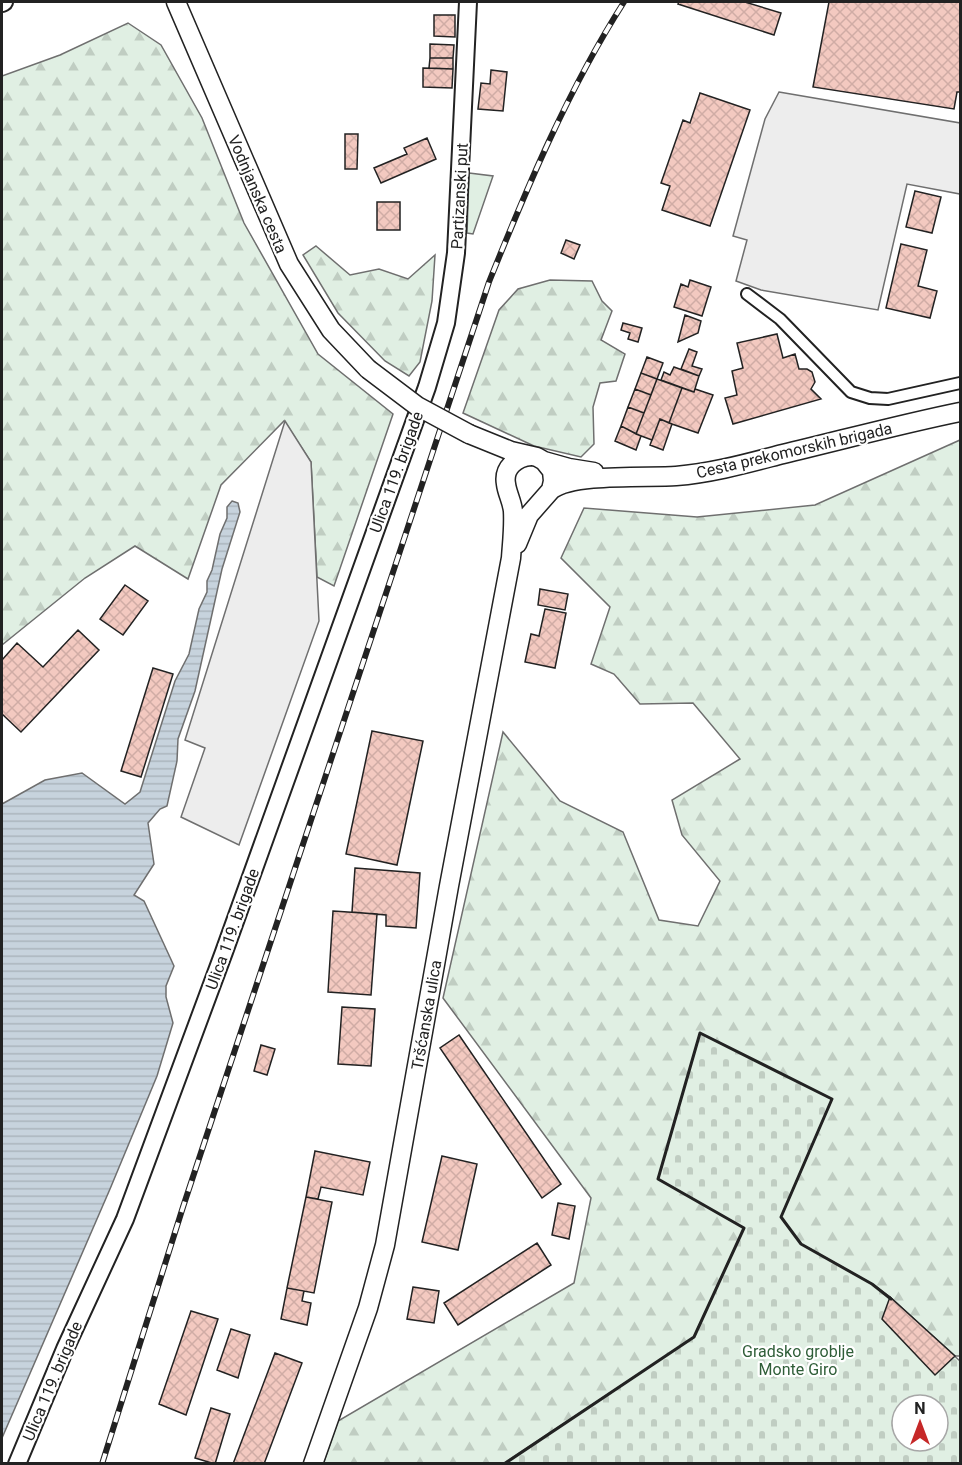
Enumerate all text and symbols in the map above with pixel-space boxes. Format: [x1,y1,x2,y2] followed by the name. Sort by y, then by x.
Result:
[224,132,291,256] street label: Vodnjanska cesta
[447,142,472,250] street label: Partizanski put
[366,409,427,535] street label: Ulica 119. brigade
[694,419,894,482] street label: Cesta prekomorskih brigada
[202,866,263,992] street label: Ulica 119. brigade
[407,959,446,1072] street label: Tršćanska ulica
[19,1319,86,1444] street label: Ulica 119. brigade
[742,1342,854,1379] park label: Gradsko groblje Monte Giro
[890,1393,950,1453] north arrow
[914,1399,926,1418] text: N

